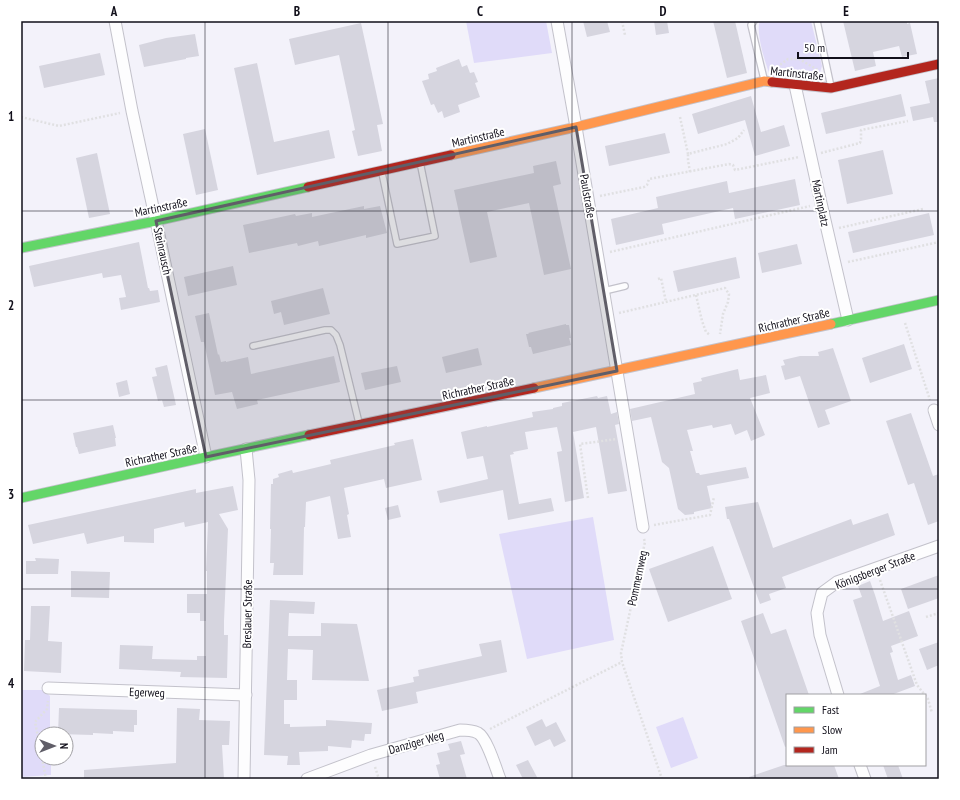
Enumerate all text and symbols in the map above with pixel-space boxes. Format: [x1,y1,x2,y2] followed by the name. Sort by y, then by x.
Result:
[110,3,118,20] text: A
[294,3,300,20] text: B
[477,3,483,20] text: C
[660,3,667,20] text: D
[843,3,849,20] text: E
[798,34,908,60] scale bar
[804,40,825,55] text: 50 m
[770,63,824,83] street label: Martinstraße
[8,108,14,125] text: 1
[450,124,506,150] street label: Martinstraße
[577,173,599,219] street label: Paulstraße
[809,178,833,228] street label: Martinplatz
[133,194,189,220] street label: Martinstraße
[151,226,175,276] street label: Steinrausch
[8,297,14,314] text: 2
[757,305,831,335] street label: Richrather Straße
[441,373,515,403] street label: Richrather Straße
[124,440,198,470] street label: Richrather Straße
[8,486,14,503] text: 3
[833,548,917,592] street label: Königsberger Straße
[624,549,650,607] street label: Pommernweg
[239,579,255,649] street label: Breslauer Straße
[8,675,15,692] text: 4
[129,684,165,700] street label: Egerweg
[786,694,926,766] legend
[822,702,840,717] text: Fast
[822,722,843,737] text: Slow
[34,726,74,766] north arrow
[387,727,445,757] street label: Danziger Weg
[821,742,838,757] text: Jam
[57,743,71,749] text: N

